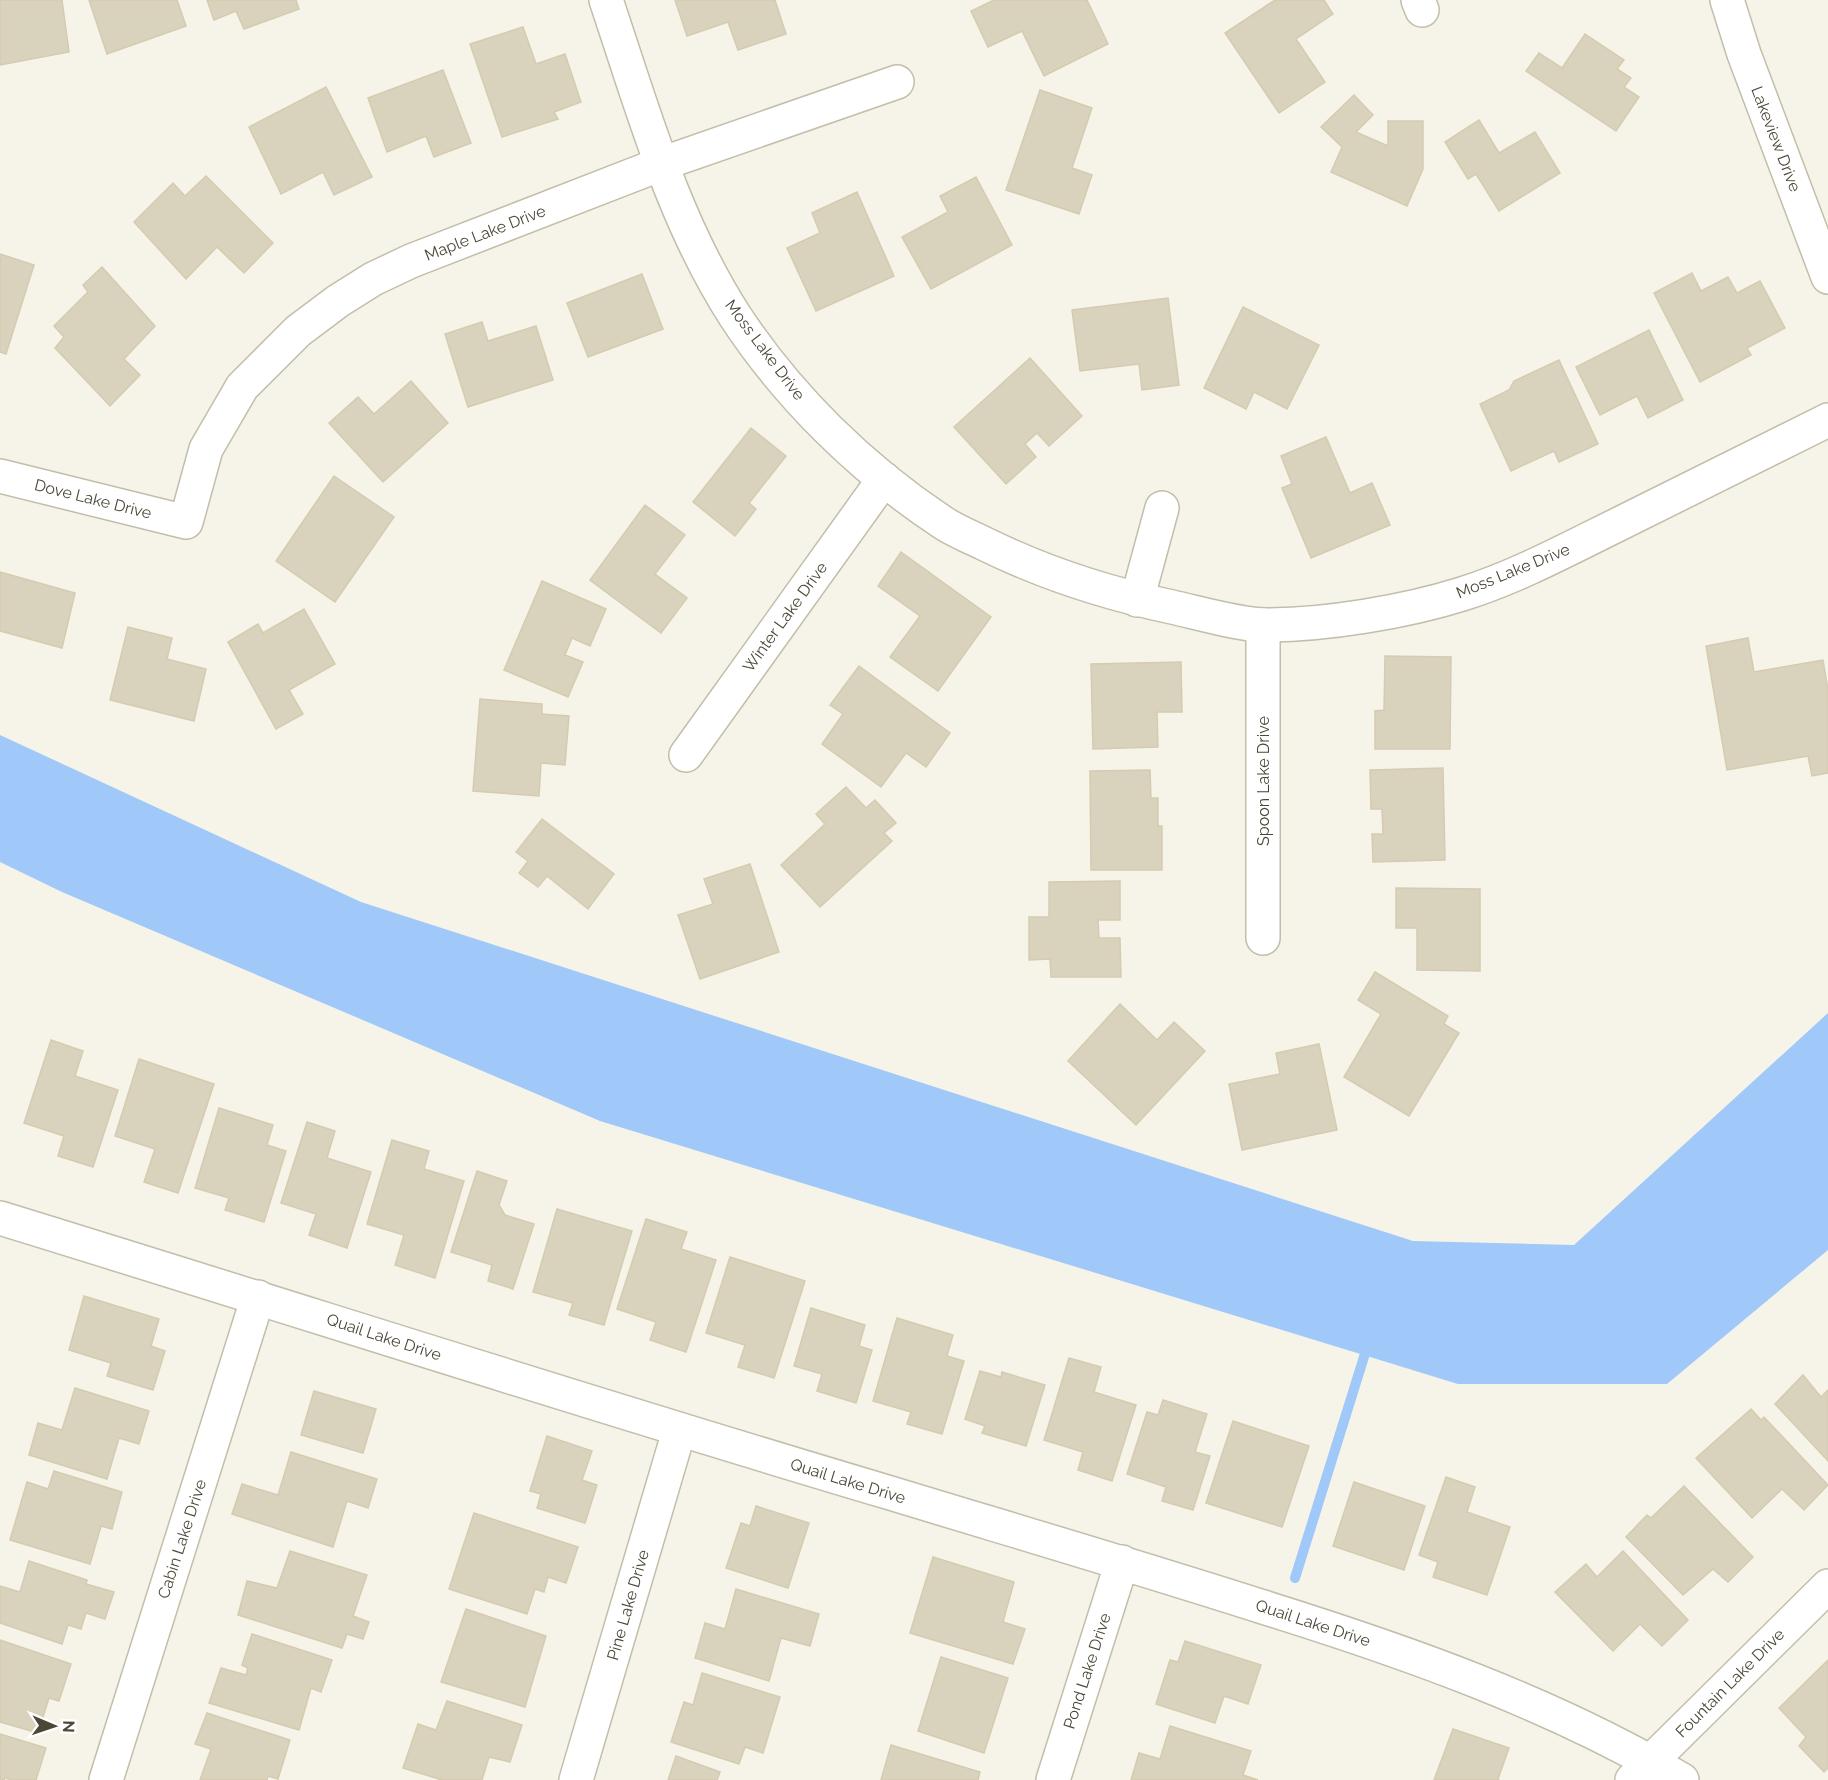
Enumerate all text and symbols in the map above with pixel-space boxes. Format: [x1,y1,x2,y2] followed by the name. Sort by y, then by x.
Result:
[1747,84,1805,194] street label: Lakeview Drive
[422,201,548,265] street label: Maple Lake Drive
[721,296,809,404] street label: Moss Lake Drive
[32,475,154,523] street label: Dove Lake Drive
[1453,540,1573,602] street label: Moss Lake Drive
[739,558,831,676] street label: Winter Lake Drive
[1254,716,1273,846] street label: Spoon Lake Drive
[324,1310,444,1364] street label: Quail Lake Drive
[788,1454,908,1508] street label: Quail Lake Drive
[154,1477,210,1601] street label: Cabin Lake Drive
[603,1548,653,1662] street label: Pine Lake Drive
[1253,1596,1373,1650] street label: Quail Lake Drive
[1059,1611,1115,1731] street label: Pond Lake Drive
[1672,1625,1788,1741] street label: Fountain Lake Drive
[24,1696,84,1756] north arrow
[59,1720,78,1733] text: N

